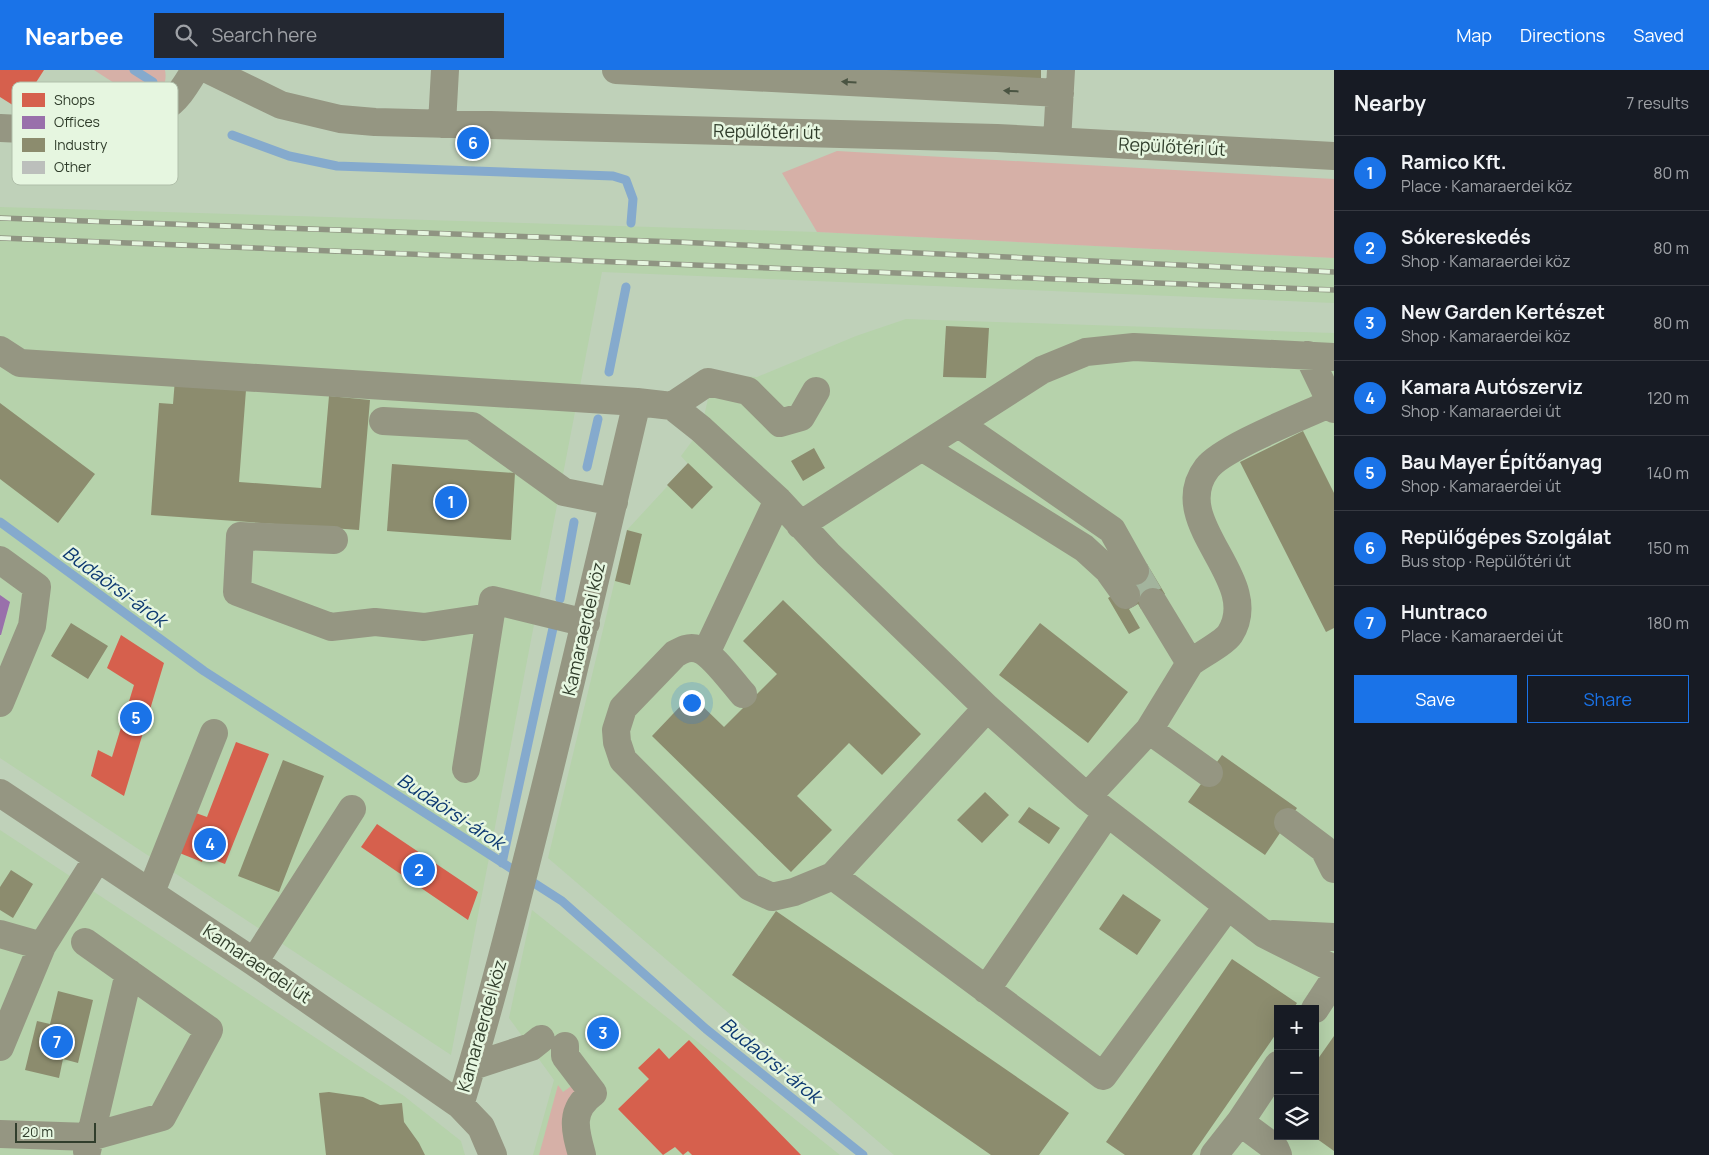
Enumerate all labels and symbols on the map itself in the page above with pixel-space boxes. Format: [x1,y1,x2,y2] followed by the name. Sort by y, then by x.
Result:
[840,78,856,86] one-way arrow
[12,82,178,185] legend
[1003,86,1019,94] one-way arrow
[54,90,95,109] text: Shops
[54,112,100,131] text: Offices
[713,118,821,144] street label: Repülőtéri út
[457,124,489,162] pin: 6
[1118,131,1226,161] street label: Repülőtéri út
[54,135,108,154] text: Industry
[54,157,91,176] text: Other
[435,483,467,521] pin: 1
[58,539,174,634] water label: Budaörsi-árok
[556,560,610,698] street label: Kamaraerdei köz
[679,690,705,716] your location
[120,699,152,737] pin: 5
[392,767,512,857] water label: Budaörsi-árok
[194,825,226,863] pin: 4
[403,851,435,889] pin: 2
[199,918,316,1008] street label: Kamaraerdei út
[451,957,511,1095] street label: Kamaraerdei köz
[715,1011,829,1110] water label: Budaörsi-árok
[587,1014,619,1052] pin: 3
[41,1023,73,1061] pin: 7
[15,1120,96,1143] scale bar

